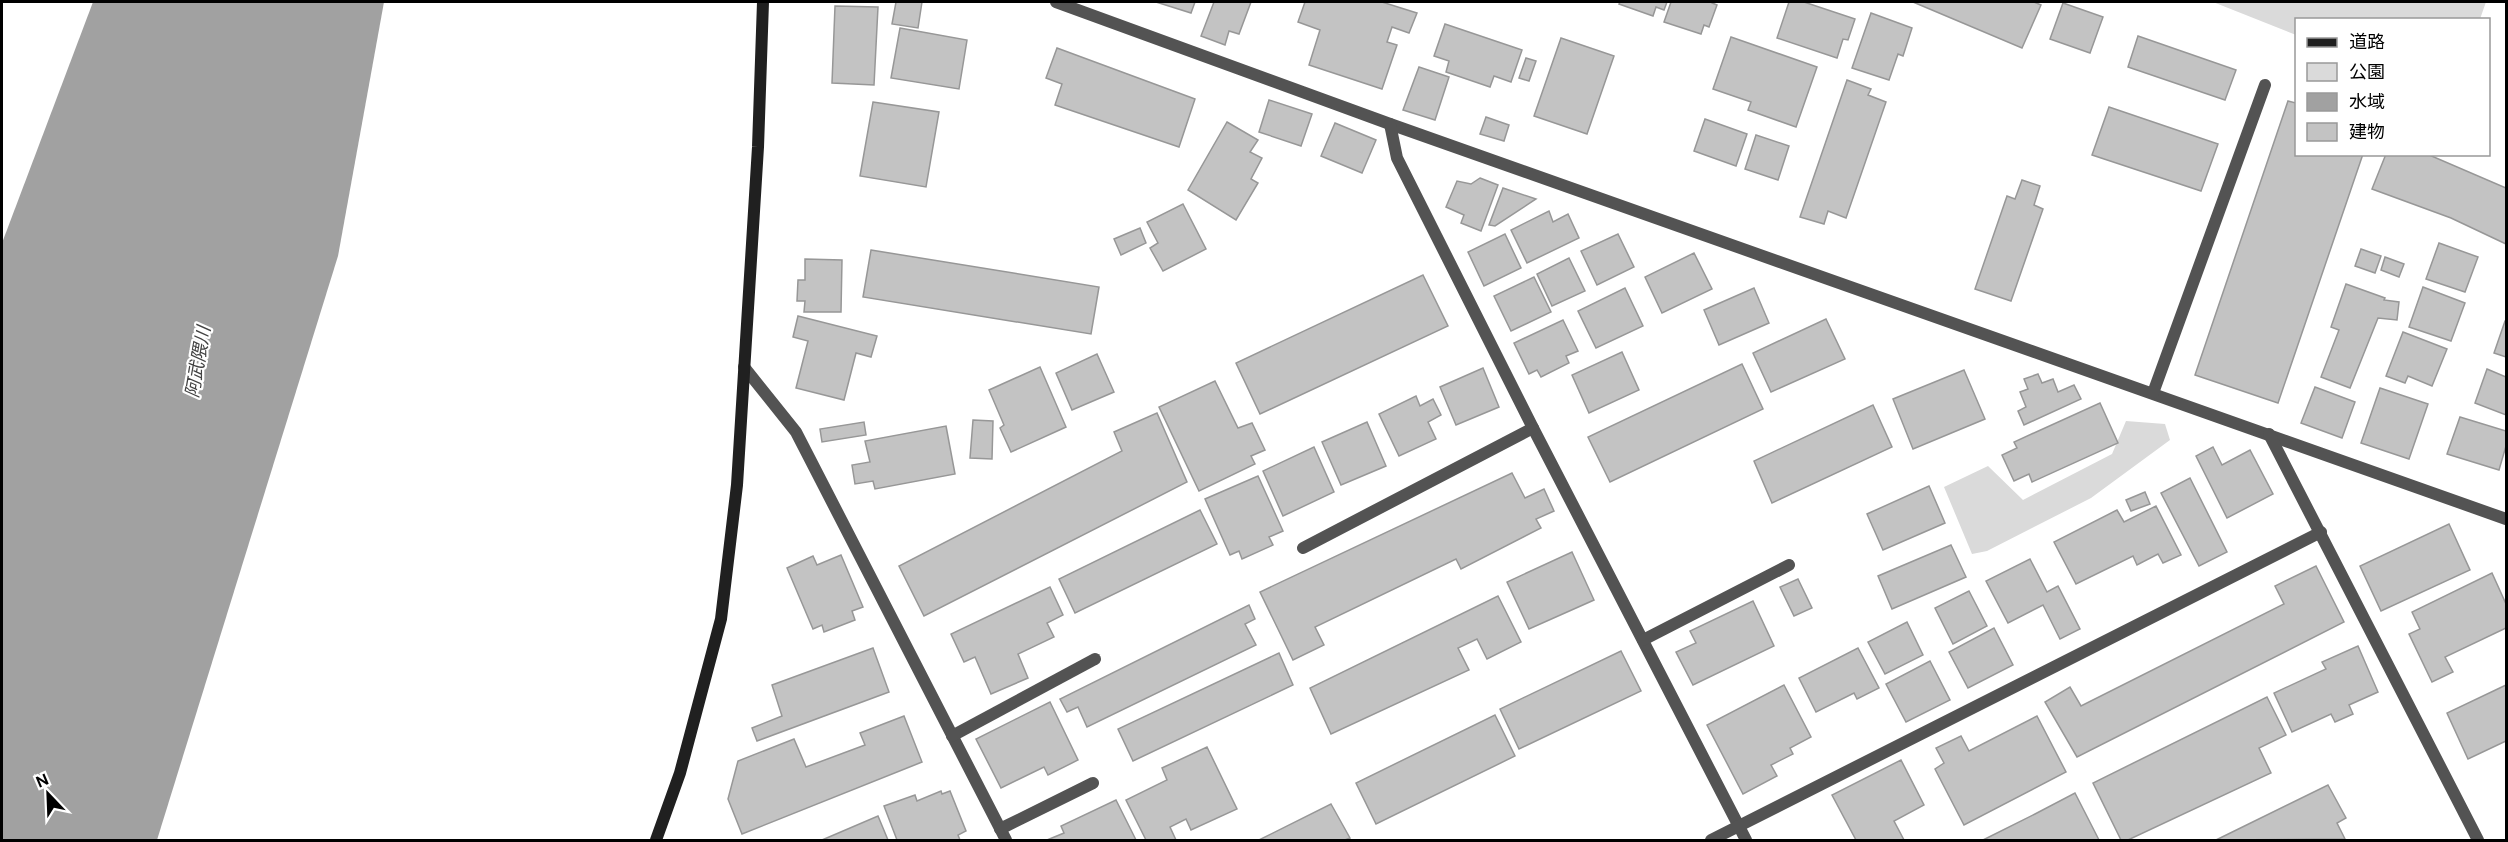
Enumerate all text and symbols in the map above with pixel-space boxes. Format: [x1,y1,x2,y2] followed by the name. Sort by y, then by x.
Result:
[2295,18,2490,156] legend
[2349,30,2385,54] text: 道路
[2349,60,2385,84] text: 公園
[2349,90,2385,114] text: 水域
[2349,120,2385,144] text: 建物
[180,322,216,400] water label: 阿武隈川
[18,764,78,824] north arrow
[33,769,52,793] text: N

